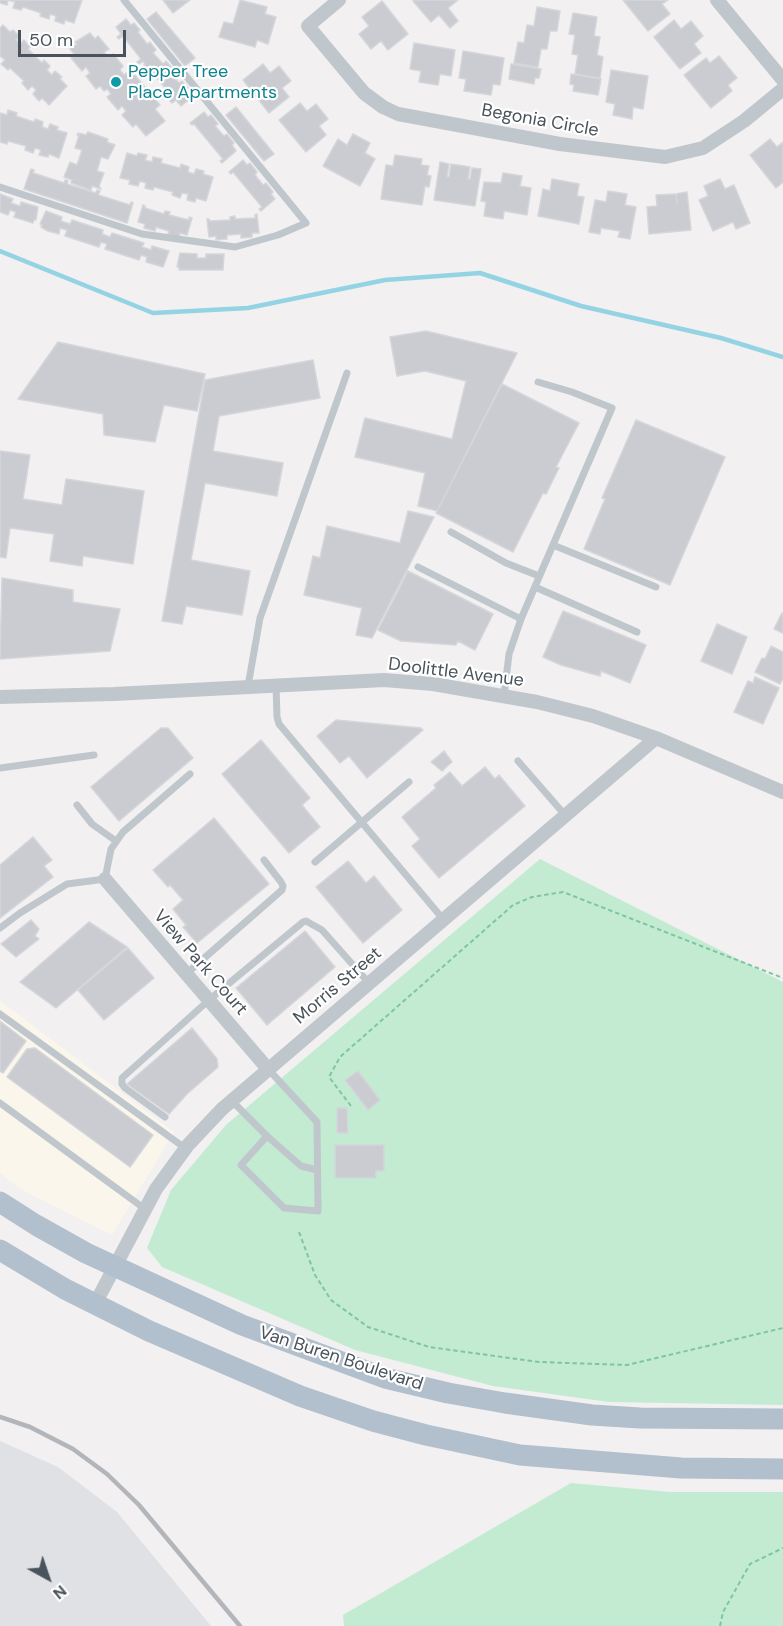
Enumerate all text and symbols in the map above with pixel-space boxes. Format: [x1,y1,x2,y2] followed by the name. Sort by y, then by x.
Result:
[21,18,129,56] scale bar
[29,28,73,52] text: 50 m
[128,61,277,104] place label: Pepper Tree Place Apartments
[109,75,123,89] marker: Pepper Tree Place Apartments
[480,100,600,142] street label: Begonia Circle
[387,654,525,692] street label: Doolittle Avenue
[148,906,252,1020] street label: View Park Court
[290,943,386,1029] street label: Morris Street
[256,1322,426,1396] street label: Van Buren Boulevard
[18,1548,78,1608] north arrow
[49,1580,71,1604] text: N

